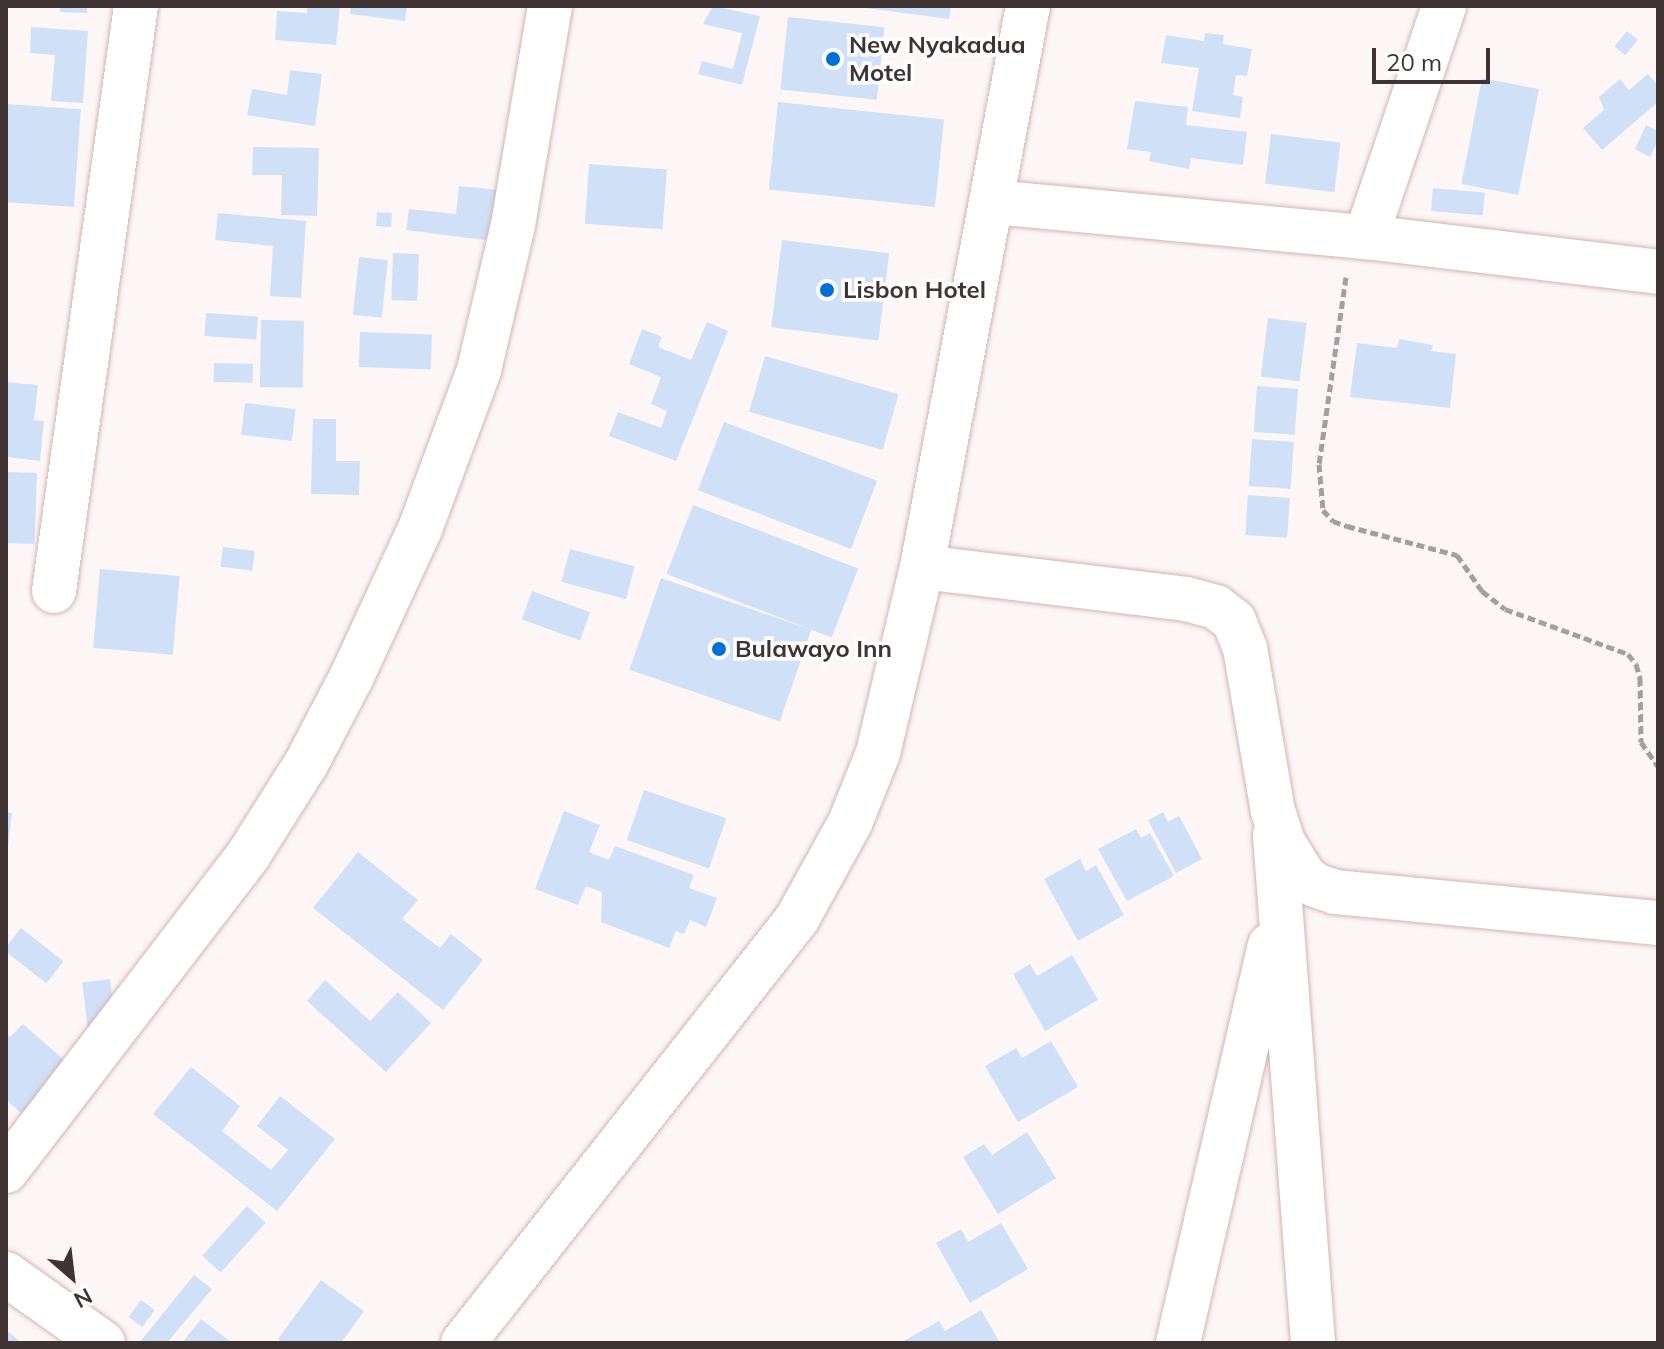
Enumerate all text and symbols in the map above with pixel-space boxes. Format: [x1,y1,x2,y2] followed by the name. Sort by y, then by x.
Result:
[849,31,1026,87] place label: New Nyakadua Motel
[1376,32,1494,82] scale bar
[1386,47,1442,77] text: 20 m
[824,50,842,68] marker: New Nyakadua Motel
[843,276,986,304] place label: Lisbon Hotel
[818,281,836,299] marker: Lisbon Hotel
[735,635,892,663] place label: Bulawayo Inn
[710,640,728,658] marker: Bulawayo Inn
[32,1237,112,1317] north arrow
[69,1282,97,1314] text: N

